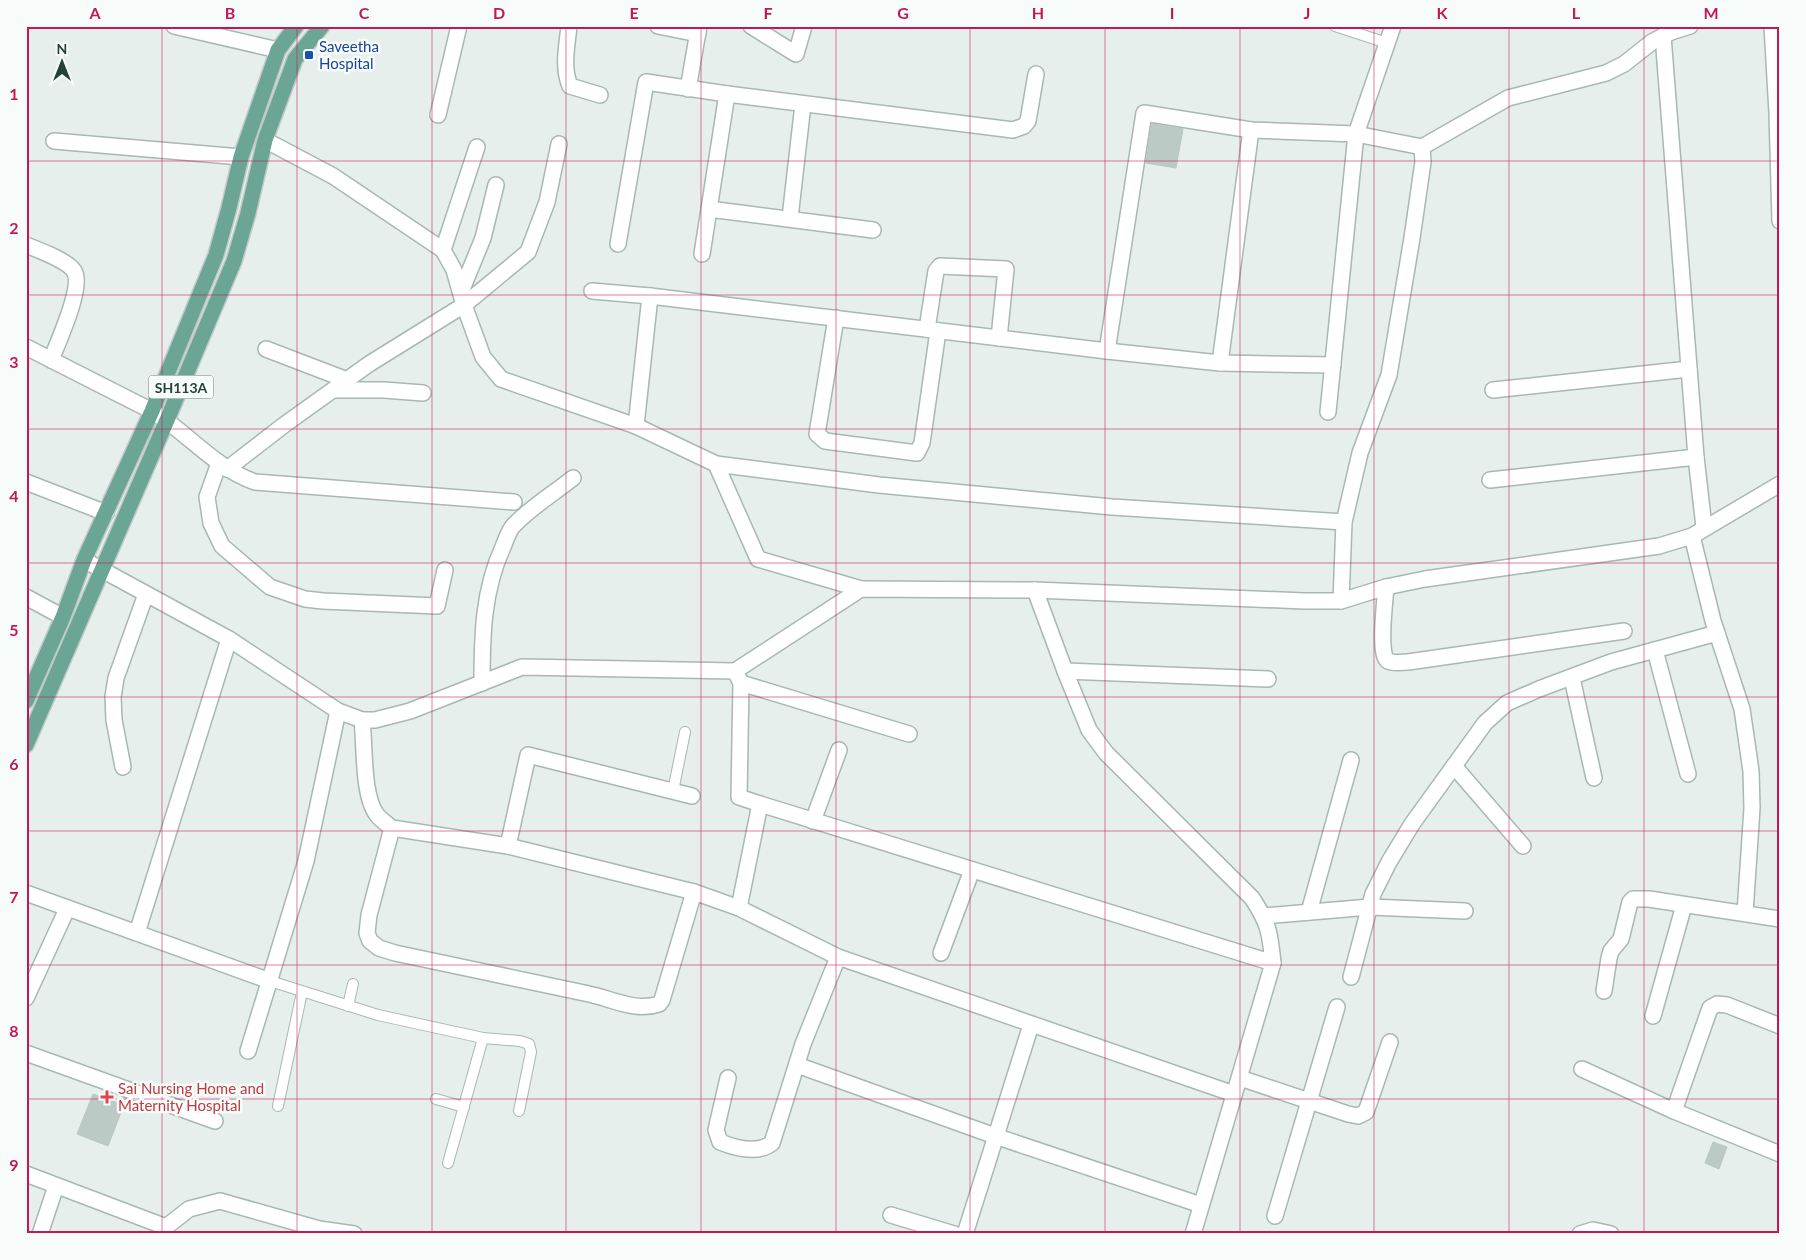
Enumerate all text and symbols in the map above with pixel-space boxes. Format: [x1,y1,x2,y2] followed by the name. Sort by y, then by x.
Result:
[88,3,101,22] text: A
[225,3,235,22] text: B
[359,3,370,22] text: C
[493,3,505,22] text: D
[629,3,639,22] text: E
[763,3,773,22] text: F
[897,3,909,22] text: G
[1032,3,1044,22] text: H
[1170,3,1174,22] text: I
[1304,3,1310,22] text: J
[1437,3,1449,22] text: K
[1572,3,1581,22] text: L
[1703,3,1719,22] text: M
[319,37,379,72] place label: Saveetha Hospital
[38,38,88,88] north arrow
[57,40,67,57] text: N
[303,49,315,61] marker: Saveetha Hospital
[9,84,19,103] text: 1
[9,218,19,237] text: 2
[9,352,19,371] text: 3
[148,376,214,398] road number: SH113A
[9,486,19,505] text: 4
[9,620,19,639] text: 5
[9,754,19,773] text: 6
[9,887,19,906] text: 7
[9,1021,19,1040] text: 8
[118,1079,264,1114] place label: Sai Nursing Home and Maternity Hospital
[100,1090,114,1104] marker: Sai Nursing Home and Maternity Hospital
[9,1155,19,1174] text: 9

